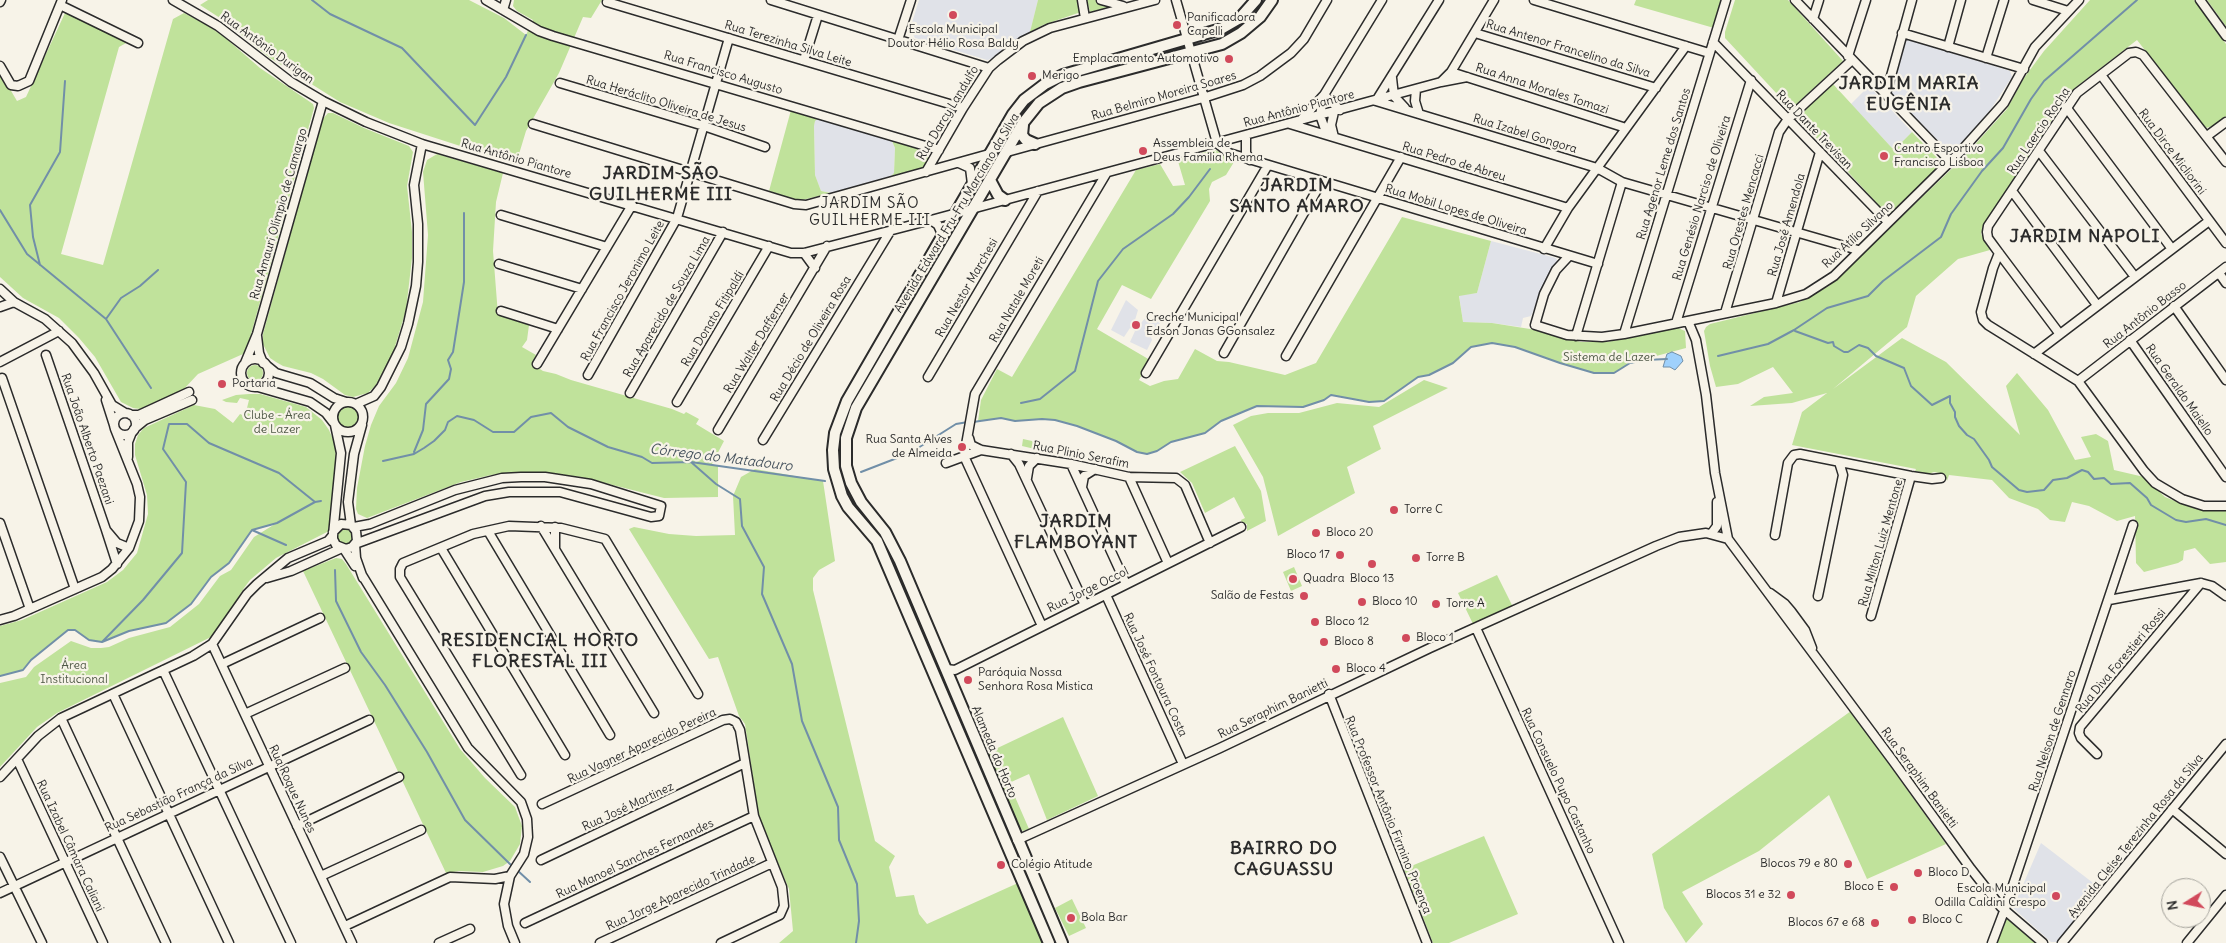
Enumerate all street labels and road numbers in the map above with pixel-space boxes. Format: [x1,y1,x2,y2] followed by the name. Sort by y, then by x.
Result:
[217,9,317,87] street label: Rua Antônio Durigan
[1484,17,1652,81] street label: Rua Antenor Francelino da Silva
[723,18,853,70] street label: Rua Terezinha Silva Leite
[662,48,784,98] street label: Rua Francisco Augusto
[1474,61,1610,117] street label: Rua Anna Morales Tomazi
[914,63,982,163] street label: Rua Darcy Landulfo
[1090,68,1238,124] street label: Rua Belmiro Moreira Soares
[584,73,748,135] street label: Rua Heráclito Oliveira de Jesus
[2005,85,2073,177] street label: Rua Laercio Rocha
[1634,86,1694,242] street label: Rua Agenor Leme dos Santos
[1242,87,1356,131] street label: Rua Antônio Piantore
[1773,88,1855,172] street label: Rua Dante Trevisan
[2135,106,2209,198] street label: Rua Dirce Micliorini
[892,111,1022,315] street label: Avenida Edward Fru-Fru Marciano da Silva
[1471,111,1579,157] street label: Rua Izabel Gongora
[1670,114,1734,282] street label: Rua Genésio Narciso de Oliveira
[248,127,310,301] street label: Rua Amauri Olímpio de Camargo
[459,136,573,182] street label: Rua Antônio Piantore
[1400,139,1508,185] street label: Rua Pedro de Abreu
[1721,153,1767,271] street label: Rua Orestes Mencacci
[1765,172,1809,278] street label: Rua José Amendola
[1383,182,1529,238] street label: Rua Mobil Lopes de Oliveira
[1819,198,1897,272] street label: Rua Atílio Silvano
[578,218,668,364] street label: Rua Francisco Jeronimo Leite
[621,234,713,380] street label: Rua Aparecido de Souza Lima
[933,236,1001,340] street label: Rua Nestor Marchesi
[987,255,1047,345] street label: Rua Natale Moreti
[679,268,747,370] street label: Rua Donato Fitipaldi
[768,273,854,405] street label: Rua Décio de Oliveira Rosa
[2101,278,2189,352] street label: Rua Antônio Basso
[721,290,793,396] street label: Rua Walter Dafferner
[2142,342,2216,438] street label: Rua Geraldo Maiello
[58,372,116,506] street label: Rua João Alberto Paezani
[1032,439,1130,471] street label: Rua Plinio Serafim
[1856,478,1906,608] street label: Rua Milton Luiz Mentone
[1045,564,1131,616] street label: Rua Jorge Occol
[2073,606,2169,716] street label: Rua Diva Forestieri Rossi
[1120,611,1190,739] street label: Rua José Fontoura Costa
[2026,668,2080,794] street label: Rua Nelson de Gennaro
[1216,676,1330,742] street label: Rua Seraphim Banietti
[968,704,1020,800] street label: Alameda do Horto
[565,705,719,787] street label: Rua Vagner Aparecido Pereira
[1518,706,1598,856] street label: Rua Consuelo Pupo Castanho
[1342,714,1434,916] street label: Rua Professor Antônio Firmino Proença
[1878,725,1960,831] street label: Rua Seraphim Banietti
[265,743,319,835] street label: Rua Roque Nunes
[2065,751,2207,921] street label: Avenida Cleise Terezinha Rosa da Silva
[103,754,255,836] street label: Rua Sebastião França da Silva
[33,778,107,914] street label: Rua Izabel Câmara Caliani
[580,780,676,834] street label: Rua José Martinez
[554,816,716,902] street label: Rua Manoel Sanches Fernandes
[604,852,758,934] street label: Rua Jorge Aparecido Trindade

